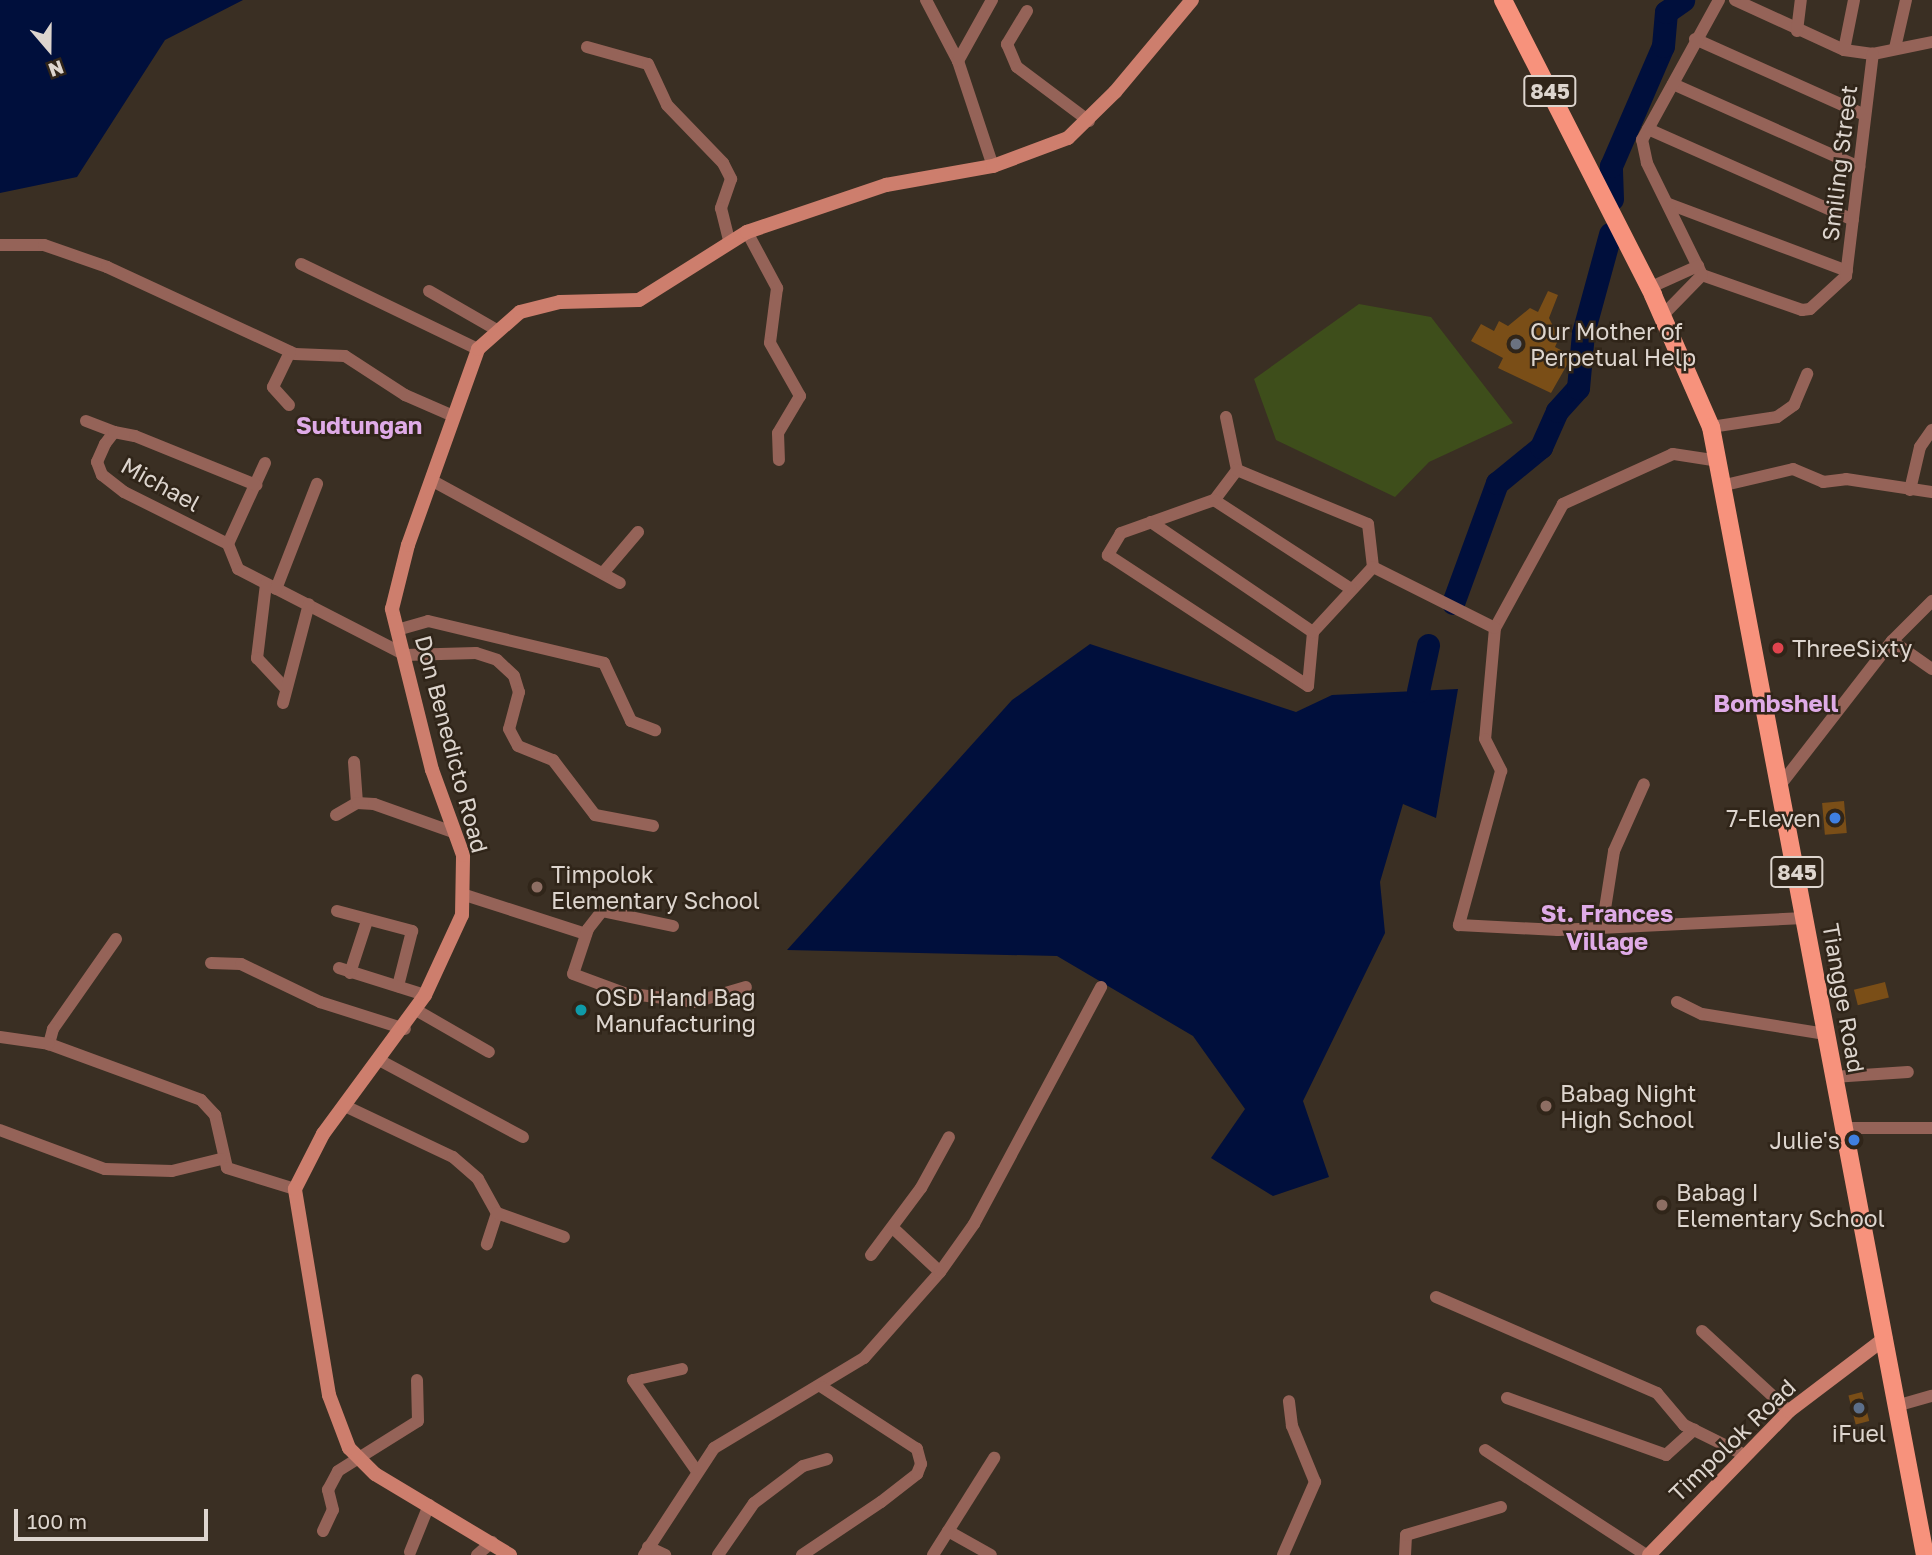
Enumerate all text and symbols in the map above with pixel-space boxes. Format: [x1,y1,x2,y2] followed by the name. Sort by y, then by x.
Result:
[14,14,84,84] north arrow
[46,56,67,82] text: N
[1522,74,1578,108] road number: 845
[1816,83,1862,243] street label: Smiling Street
[1530,317,1696,371] place label: Our Mother of Perpetual Help
[1508,336,1524,352] marker: Our Mother of Perpetual Help
[296,411,422,439] district label: Sudtungan
[117,451,205,517] street label: Michael
[410,632,494,856] street label: Don Benedicto Road
[1792,634,1912,662] place label: ThreeSixty
[1770,640,1786,656] marker: ThreeSixty
[1713,689,1839,717] district label: Bombshell
[1726,804,1821,832] place label: 7-Eleven
[1827,810,1843,826] marker: 7-Eleven
[1769,854,1825,890] road number: 845
[551,860,760,914] place label: Timpolok Elementary School
[529,879,545,895] marker: Timpolok Elementary School
[1541,899,1673,955] district label: St. Frances Village
[1817,921,1871,1075] street label: Tiangge Road
[595,983,756,1037] place label: OSD Hand Bag Manufacturing
[573,1002,589,1018] marker: OSD Hand Bag Manufacturing
[1560,1079,1696,1133] place label: Babag Night High School
[1538,1098,1554,1114] marker: Babag Night High School
[1769,1126,1840,1154] place label: Julie's
[1846,1132,1862,1148] marker: Julie's
[1676,1178,1885,1232] place label: Babag I Elementary School
[1654,1197,1670,1213] marker: Babag I Elementary School
[1663,1373,1801,1507] street label: Timpolok Road
[1851,1400,1867,1416] marker: iFuel
[1832,1419,1886,1447] place label: iFuel
[18,1496,212,1540] scale bar
[27,1508,87,1534] text: 100 m

